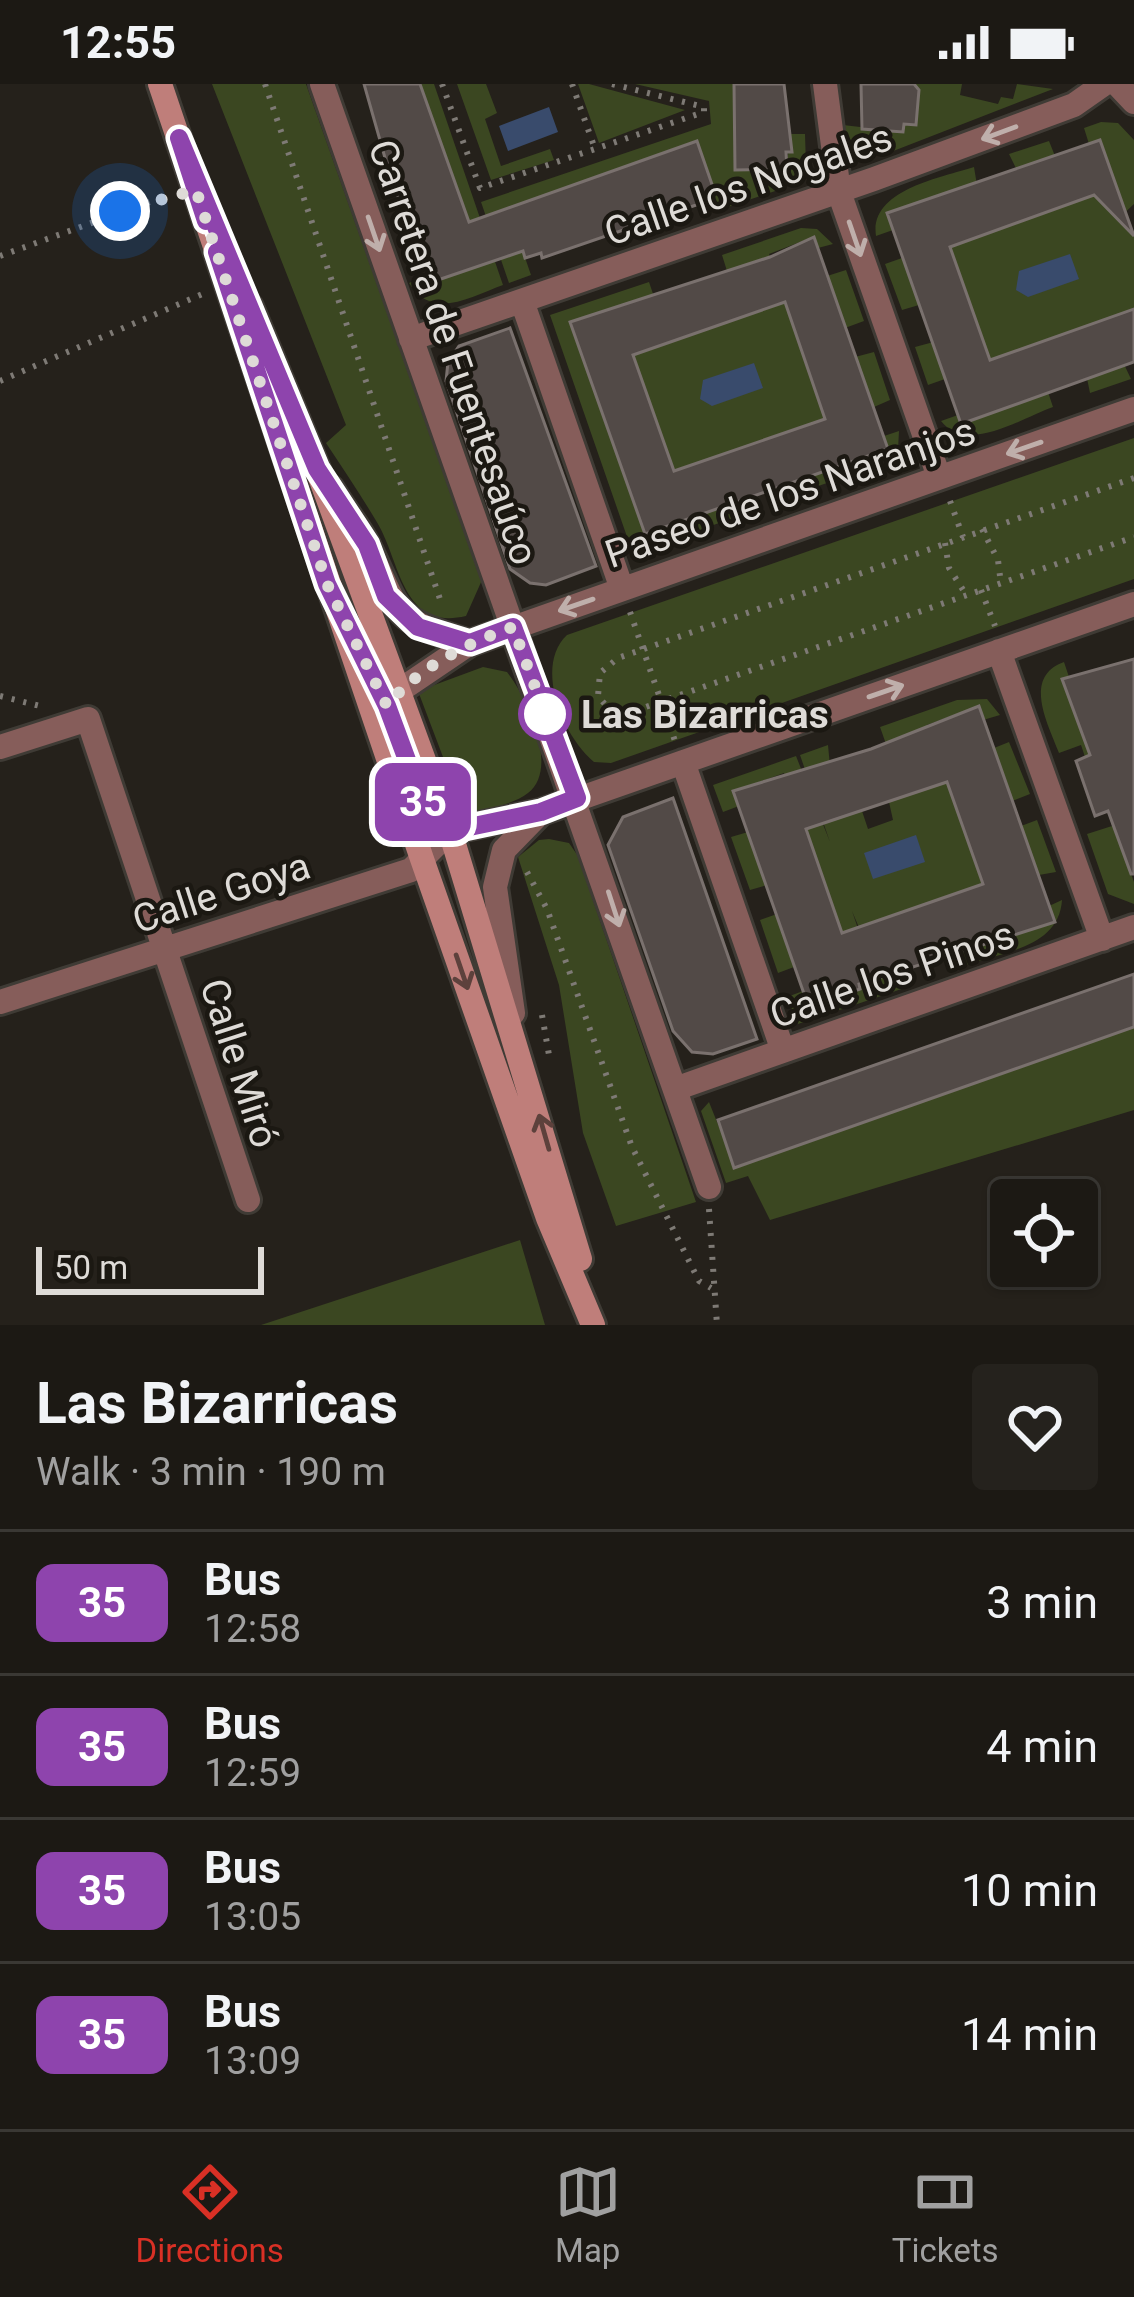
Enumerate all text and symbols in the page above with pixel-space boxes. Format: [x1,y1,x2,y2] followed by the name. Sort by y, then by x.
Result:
[60,16,176,69] text: 12:55
[599,114,898,256] street label: Calle los Nogales
[981,124,1018,145] one-way arrow
[359,134,547,571] street label: Carretera de Fuentesaúco
[90,181,150,241] your location
[365,214,387,252] one-way arrow
[846,220,867,257] one-way arrow
[599,408,981,578] street label: Paseo de los Naranjos
[1006,439,1043,460] one-way arrow
[559,596,596,617] one-way arrow
[867,679,904,700] one-way arrow
[520,689,570,739] marker: Las Bizarricas
[581,692,829,738] place label: Las Bizarricas
[369,763,477,841] line badge: 35
[399,777,447,826] text: 35
[127,843,316,943] street label: Calle Goya
[604,889,626,927] one-way arrow
[764,912,1021,1038] street label: Calle los Pinos
[453,953,474,990] one-way arrow
[190,973,288,1153] street label: Calle Miró
[531,1114,553,1152] one-way arrow
[990,1179,1098,1287] map controls
[990,1179,1098,1287] button: locate
[36,1241,264,1294] scale bar
[54,1248,128,1287] text: 50 m
[972,1364,1098,1490] button: heart
[36,1370,398,1437] text: Las Bizarricas
[36,1449,386,1495] text: Walk · 3 min · 190 m
[204,1553,281,1606] text: Bus
[986,1576,1098,1629] text: 3 min
[78,1578,126,1627] text: 35
[204,1606,301,1652] text: 12:58
[204,1697,281,1750] text: Bus
[986,1720,1098,1773] text: 4 min
[78,1722,126,1771] text: 35
[204,1750,301,1796] text: 12:59
[204,1841,281,1894] text: Bus
[961,1864,1098,1917] text: 10 min
[78,1866,126,1915] text: 35
[204,1894,301,1940] text: 13:05
[204,1985,281,2038] text: Bus
[961,2008,1098,2061] text: 14 min
[78,2010,126,2059] text: 35
[204,2038,301,2084] text: 13:09
[136,2159,284,2270] tab: Directions
[555,2159,621,2270] tab: Map
[892,2159,998,2270] tab: Tickets

